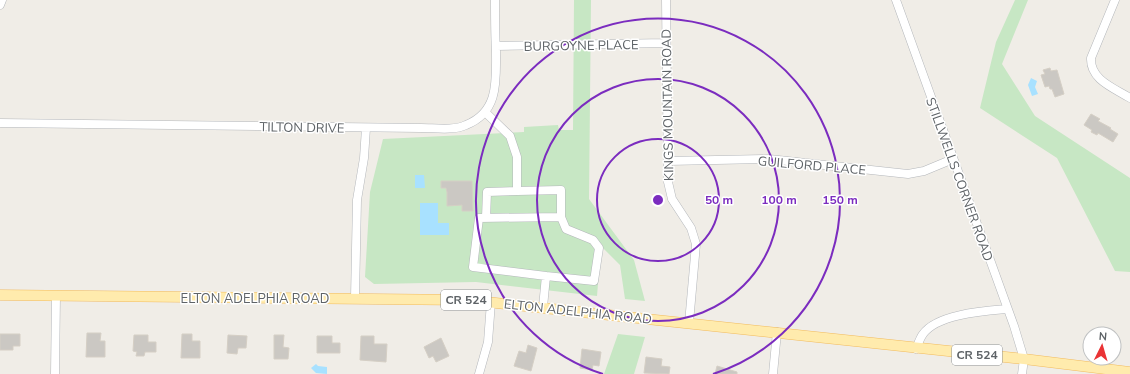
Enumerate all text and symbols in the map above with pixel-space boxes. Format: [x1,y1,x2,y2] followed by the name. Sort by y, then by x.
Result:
[658,29,678,181] street label: KINGS MOUNTAIN ROAD
[523,36,639,56] street label: BURGOYNE PLACE
[921,95,997,264] street label: STILLWELLS CORNER ROAD
[259,118,345,138] street label: TILTON DRIVE
[757,152,867,180] street label: GUILFORD PLACE
[705,192,733,208] text: 50 m
[761,192,797,208] text: 100 m
[822,192,858,208] text: 150 m
[651,193,665,207] centre of rings
[181,290,329,308] street label: ELTON ADELPHIA ROAD
[441,290,491,310] road number: CR 524
[503,295,653,329] street label: ELTON ADELPHIA ROAD
[1082,326,1122,366] north arrow
[1098,329,1108,344] text: N
[952,345,1002,365] road number: CR 524

